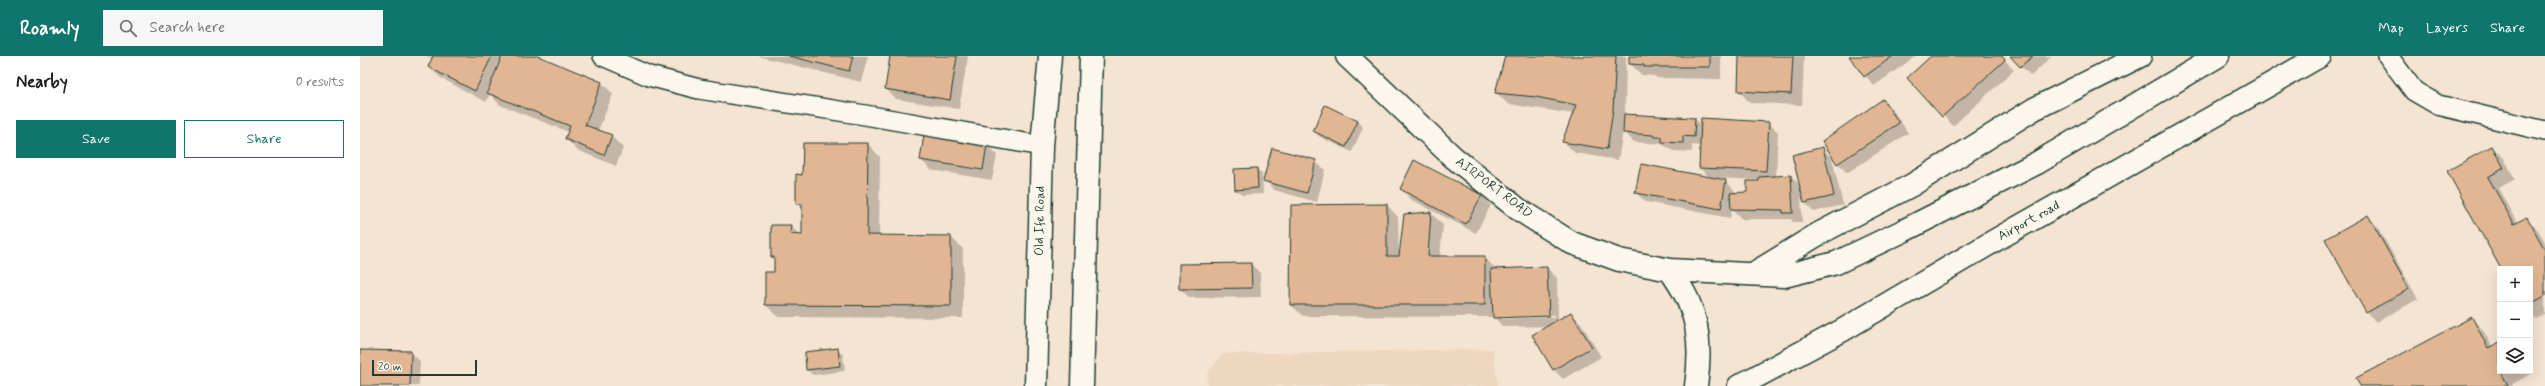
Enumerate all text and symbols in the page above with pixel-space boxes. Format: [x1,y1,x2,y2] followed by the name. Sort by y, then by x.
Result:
[103,10,383,46] search box
[20,16,79,41] text: Roamly
[117,17,139,39] icon: search
[149,18,225,38] text: Search here
[2378,19,2404,37] text: Map
[2426,19,2468,37] text: Layers
[2490,19,2525,37] text: Share
[16,71,68,93] text: Nearby
[296,74,344,91] text: 0 results
[16,120,176,158] button: Save
[184,120,344,158] button: Share
[1452,153,1536,223] street label: AIRPORT ROAD
[1031,186,1049,256] street label: Old Ife Road
[1995,197,2063,245] street label: Airport road
[2497,266,2533,374] map controls
[2497,266,2533,302] button: +
[2497,302,2533,338] button: −
[2497,338,2533,374] button: layers
[372,358,477,377] scale bar
[378,360,401,374] text: 20 m

